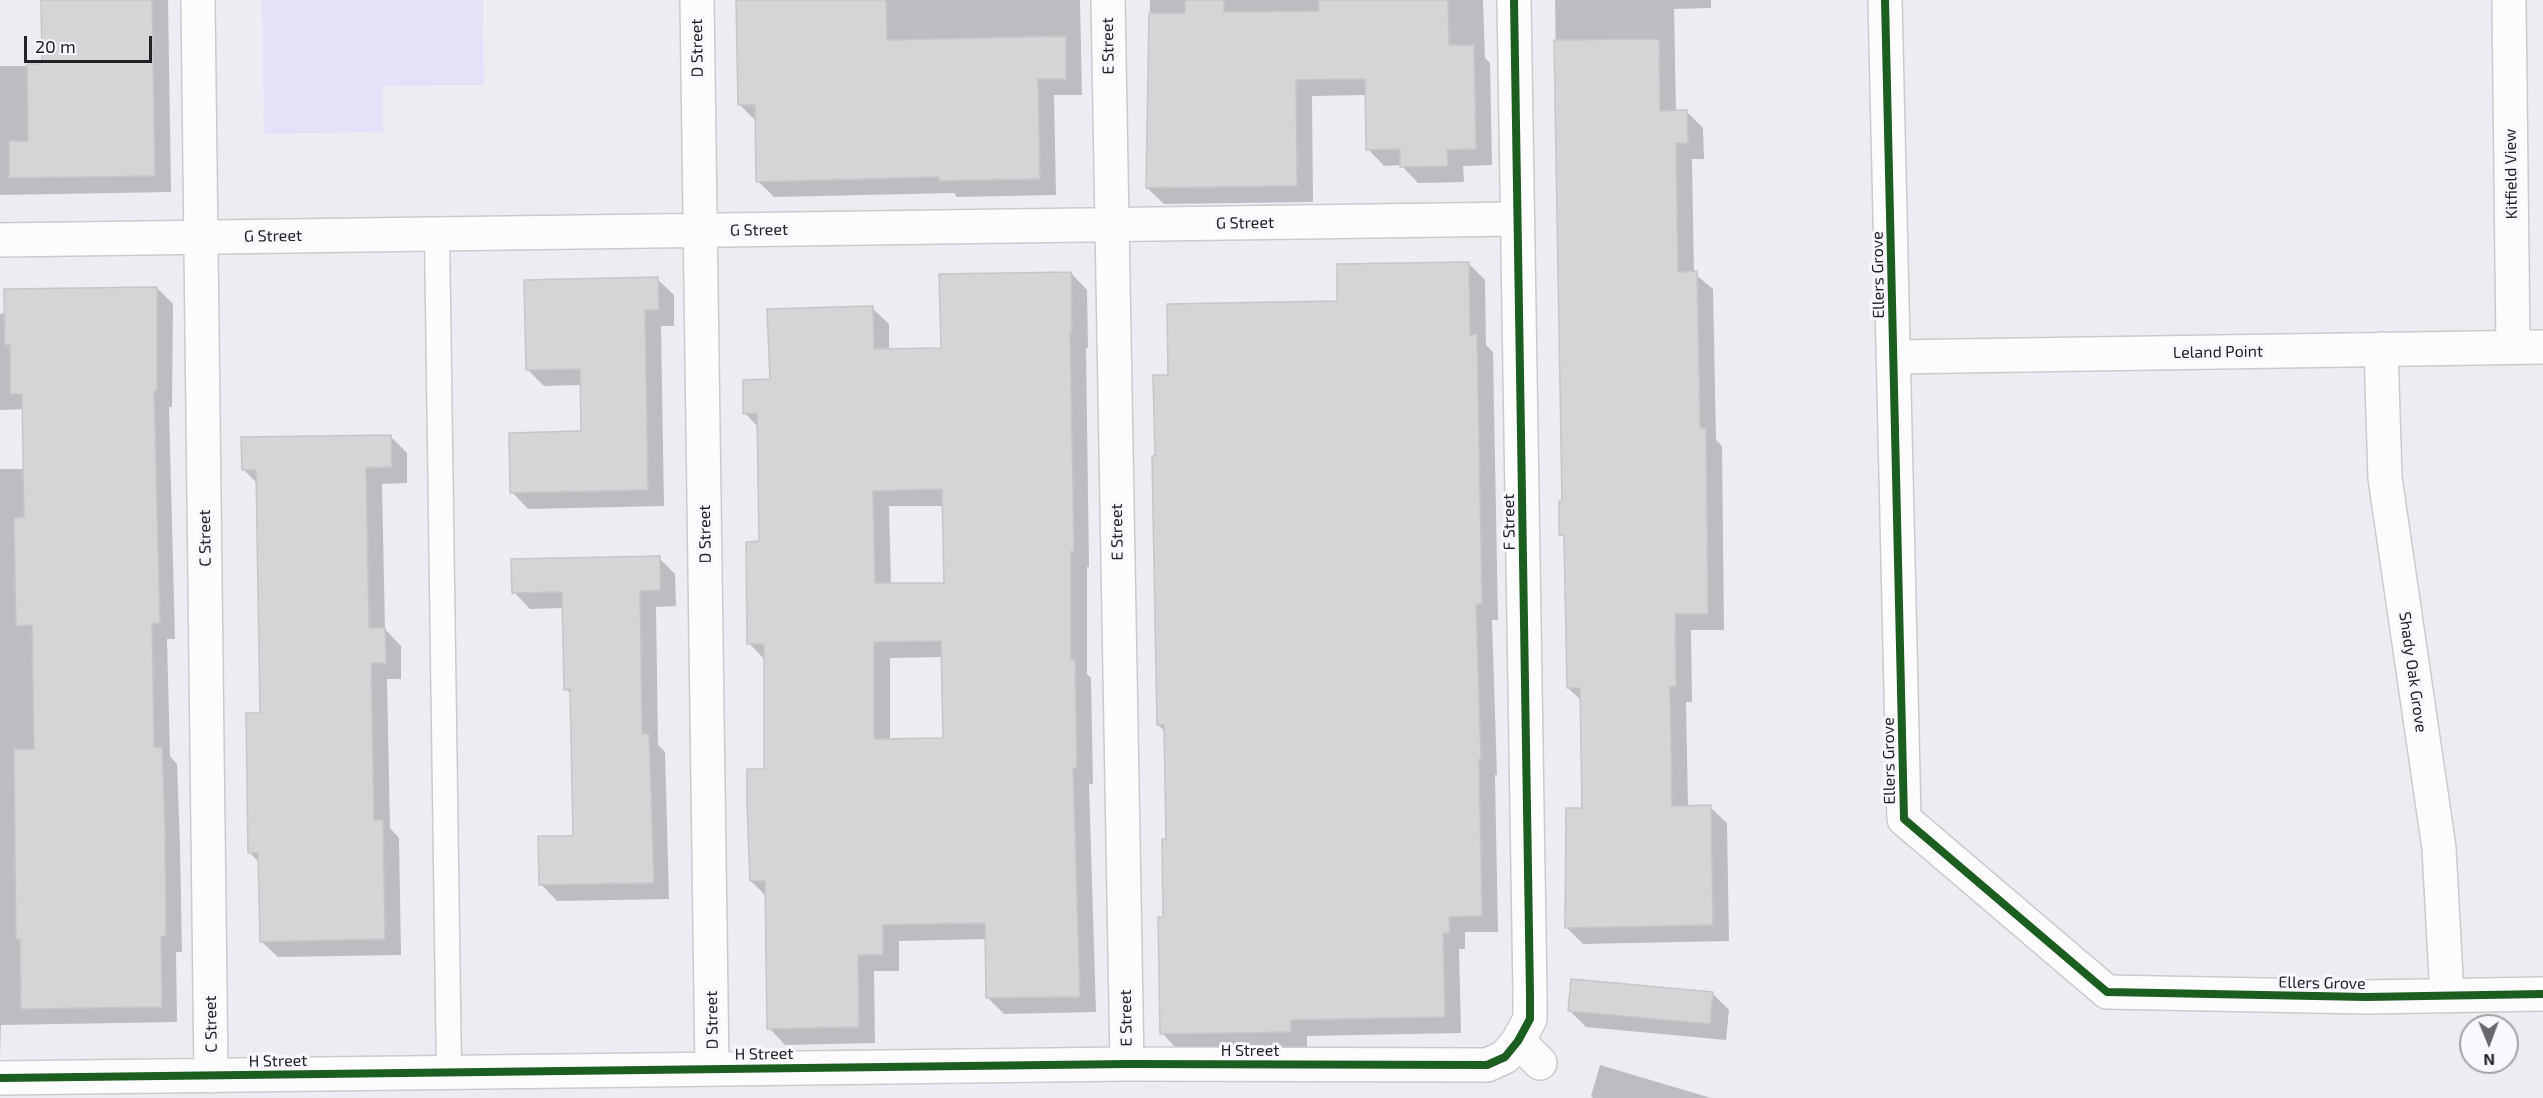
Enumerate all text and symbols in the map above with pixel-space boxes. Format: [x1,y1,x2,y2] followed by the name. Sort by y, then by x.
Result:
[1098,17,1118,75] street label: E Street
[687,19,707,77] street label: D Street
[27,24,154,62] scale bar
[35,35,76,57] text: 20 m
[2501,128,2521,220] street label: Kitfield View
[1216,213,1274,233] street label: G Street
[730,220,788,240] street label: G Street
[244,226,302,246] street label: G Street
[1868,231,1888,319] street label: Ellers Grove
[2173,342,2263,362] street label: Leland Point
[1499,494,1519,550] street label: F Street
[1107,503,1127,561] street label: E Street
[695,505,715,563] street label: D Street
[195,509,215,567] street label: C Street
[2395,610,2431,734] street label: Shady Oak Grove
[1879,717,1899,805] street label: Ellers Grove
[2278,973,2366,993] street label: Ellers Grove
[1116,989,1136,1047] street label: E Street
[702,991,722,1049] street label: D Street
[201,995,221,1053] street label: C Street
[2459,1014,2519,1074] north arrow
[1221,1041,1279,1061] street label: H Street
[734,1044,794,1064] street label: H Street
[248,1051,308,1071] street label: H Street
[2483,1051,2495,1070] text: N

